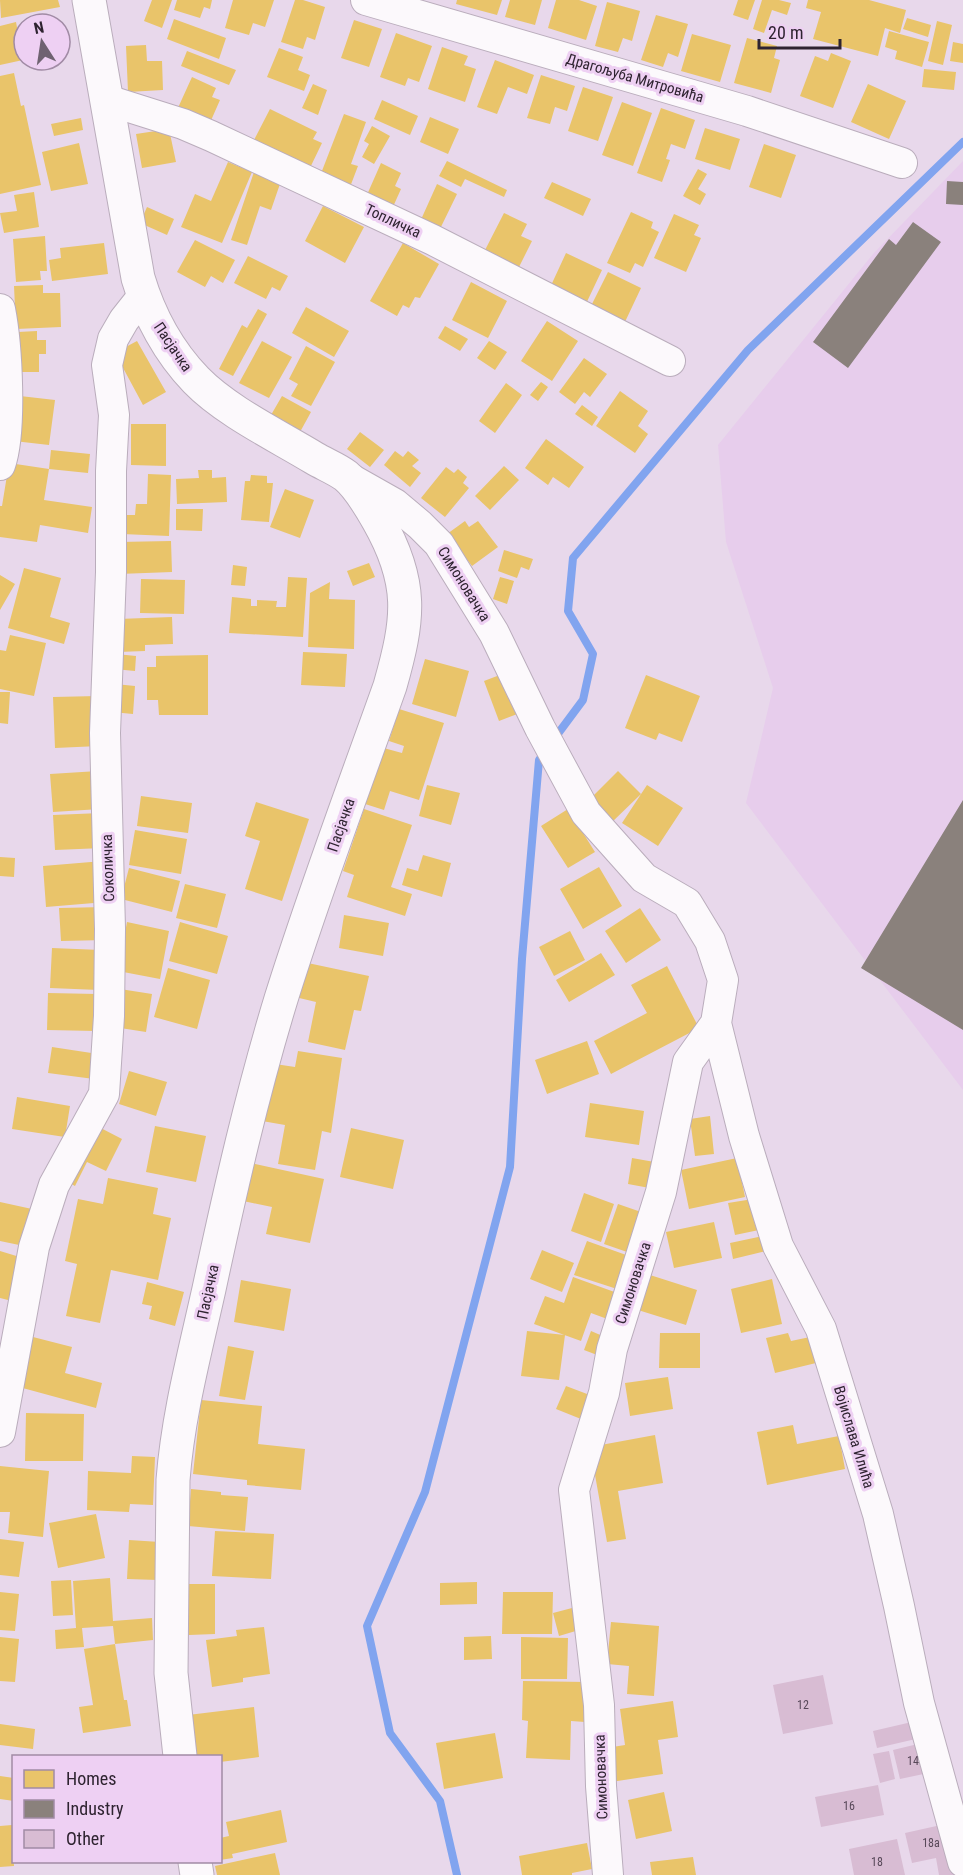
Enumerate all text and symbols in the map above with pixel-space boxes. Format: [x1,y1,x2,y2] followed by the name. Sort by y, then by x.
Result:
[12,12,72,72] north arrow
[759,12,840,50] scale bar
[32,18,46,38] text: N
[768,22,803,43] text: 20 m
[564,50,706,106] street label: Драгољуба Митровића
[362,200,424,242] street label: Топличка
[150,319,196,375] street label: Пасјачка
[434,543,494,625] street label: Симоновачка
[323,796,359,854] street label: Пасјачка
[98,834,118,902] street label: Соколичка
[611,1240,655,1326] street label: Симоновачка
[193,1263,223,1321] street label: Пасјачка
[830,1384,878,1490] street label: Војислава Илића
[797,1698,809,1712] house number: 12
[591,1734,611,1820] street label: Симоновачка
[907,1754,919,1768] house number: 14
[12,1755,222,1863] legend
[66,1768,116,1789] text: Homes
[66,1798,124,1819] text: Industry
[843,1799,855,1813] house number: 16
[66,1828,105,1849] text: Other
[922,1836,940,1850] house number: 18a
[871,1855,883,1869] house number: 18

